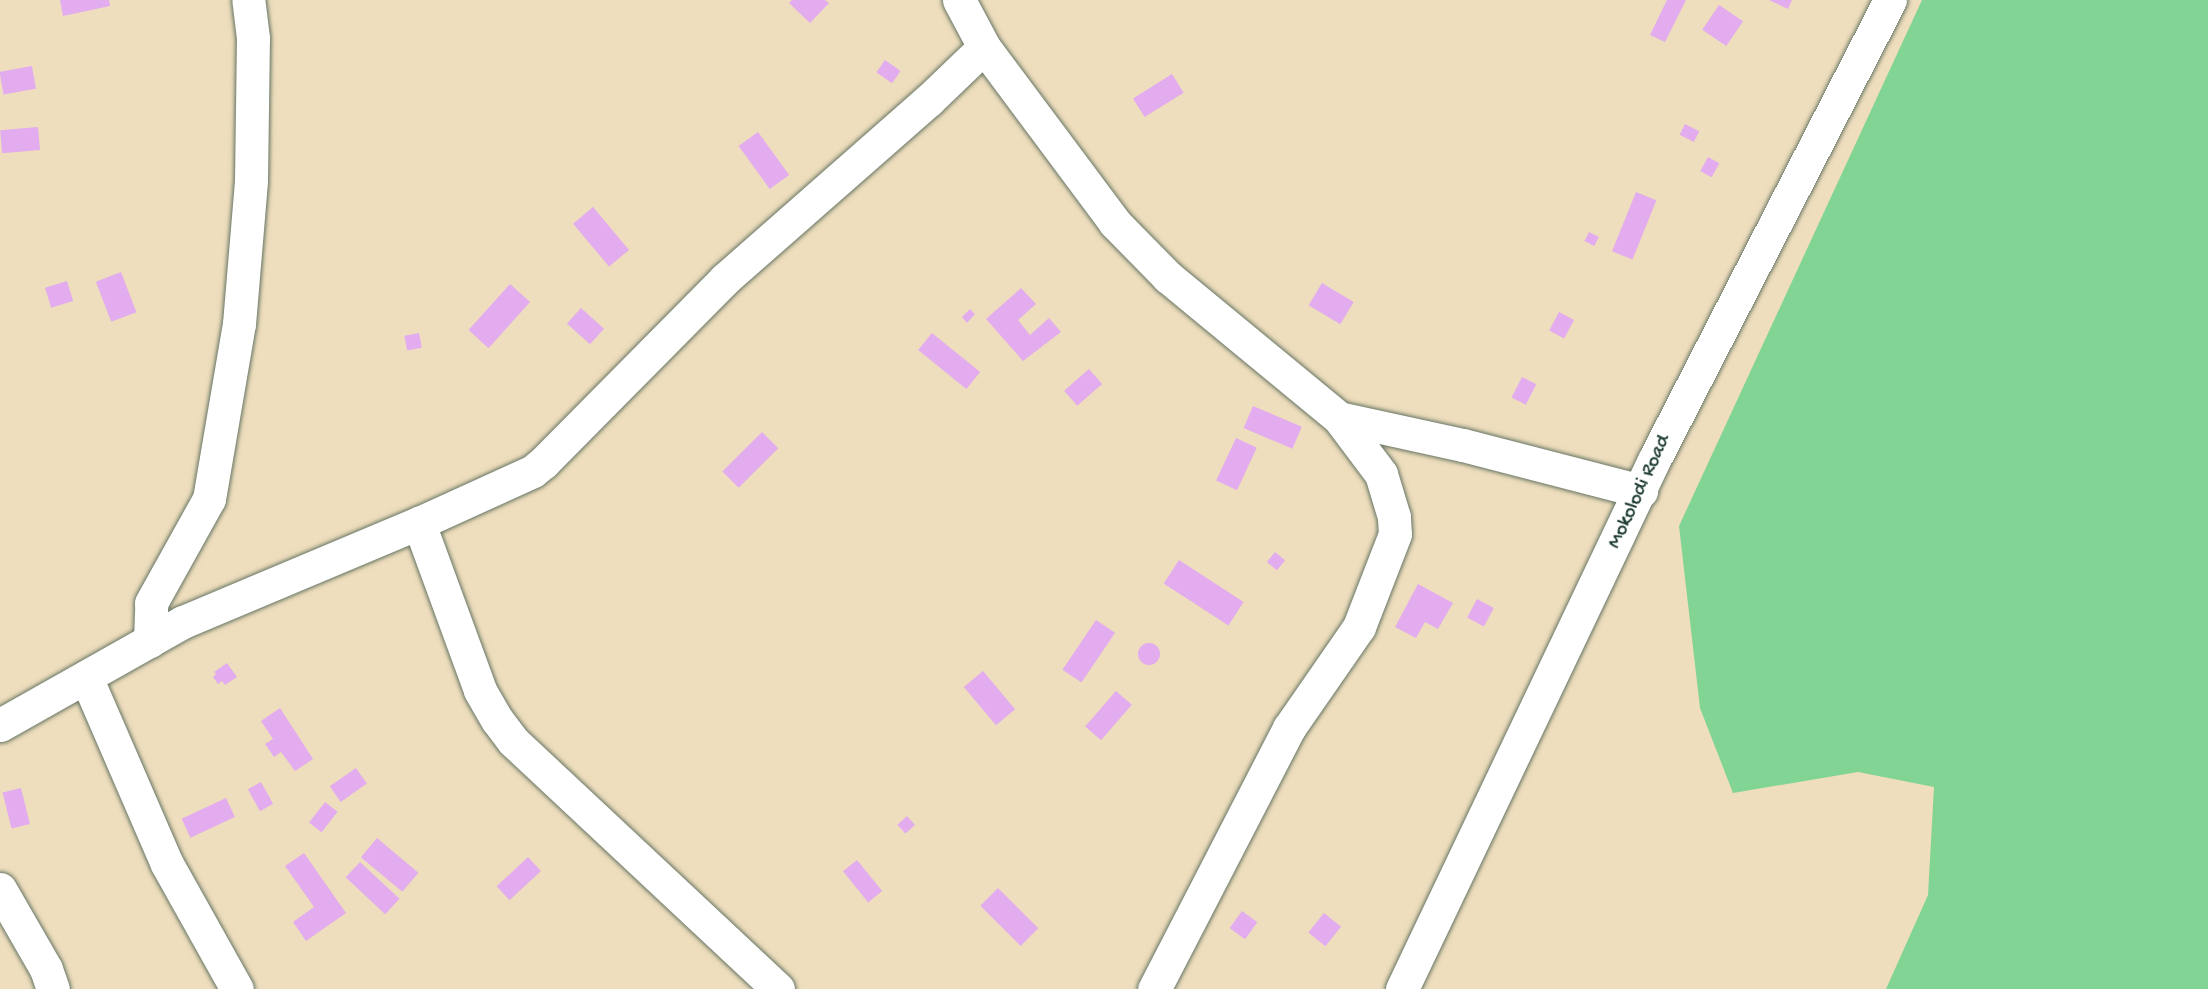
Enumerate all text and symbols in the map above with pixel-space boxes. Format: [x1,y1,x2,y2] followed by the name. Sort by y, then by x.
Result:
[1603,431,1677,553] street label: Mokolodi Road

